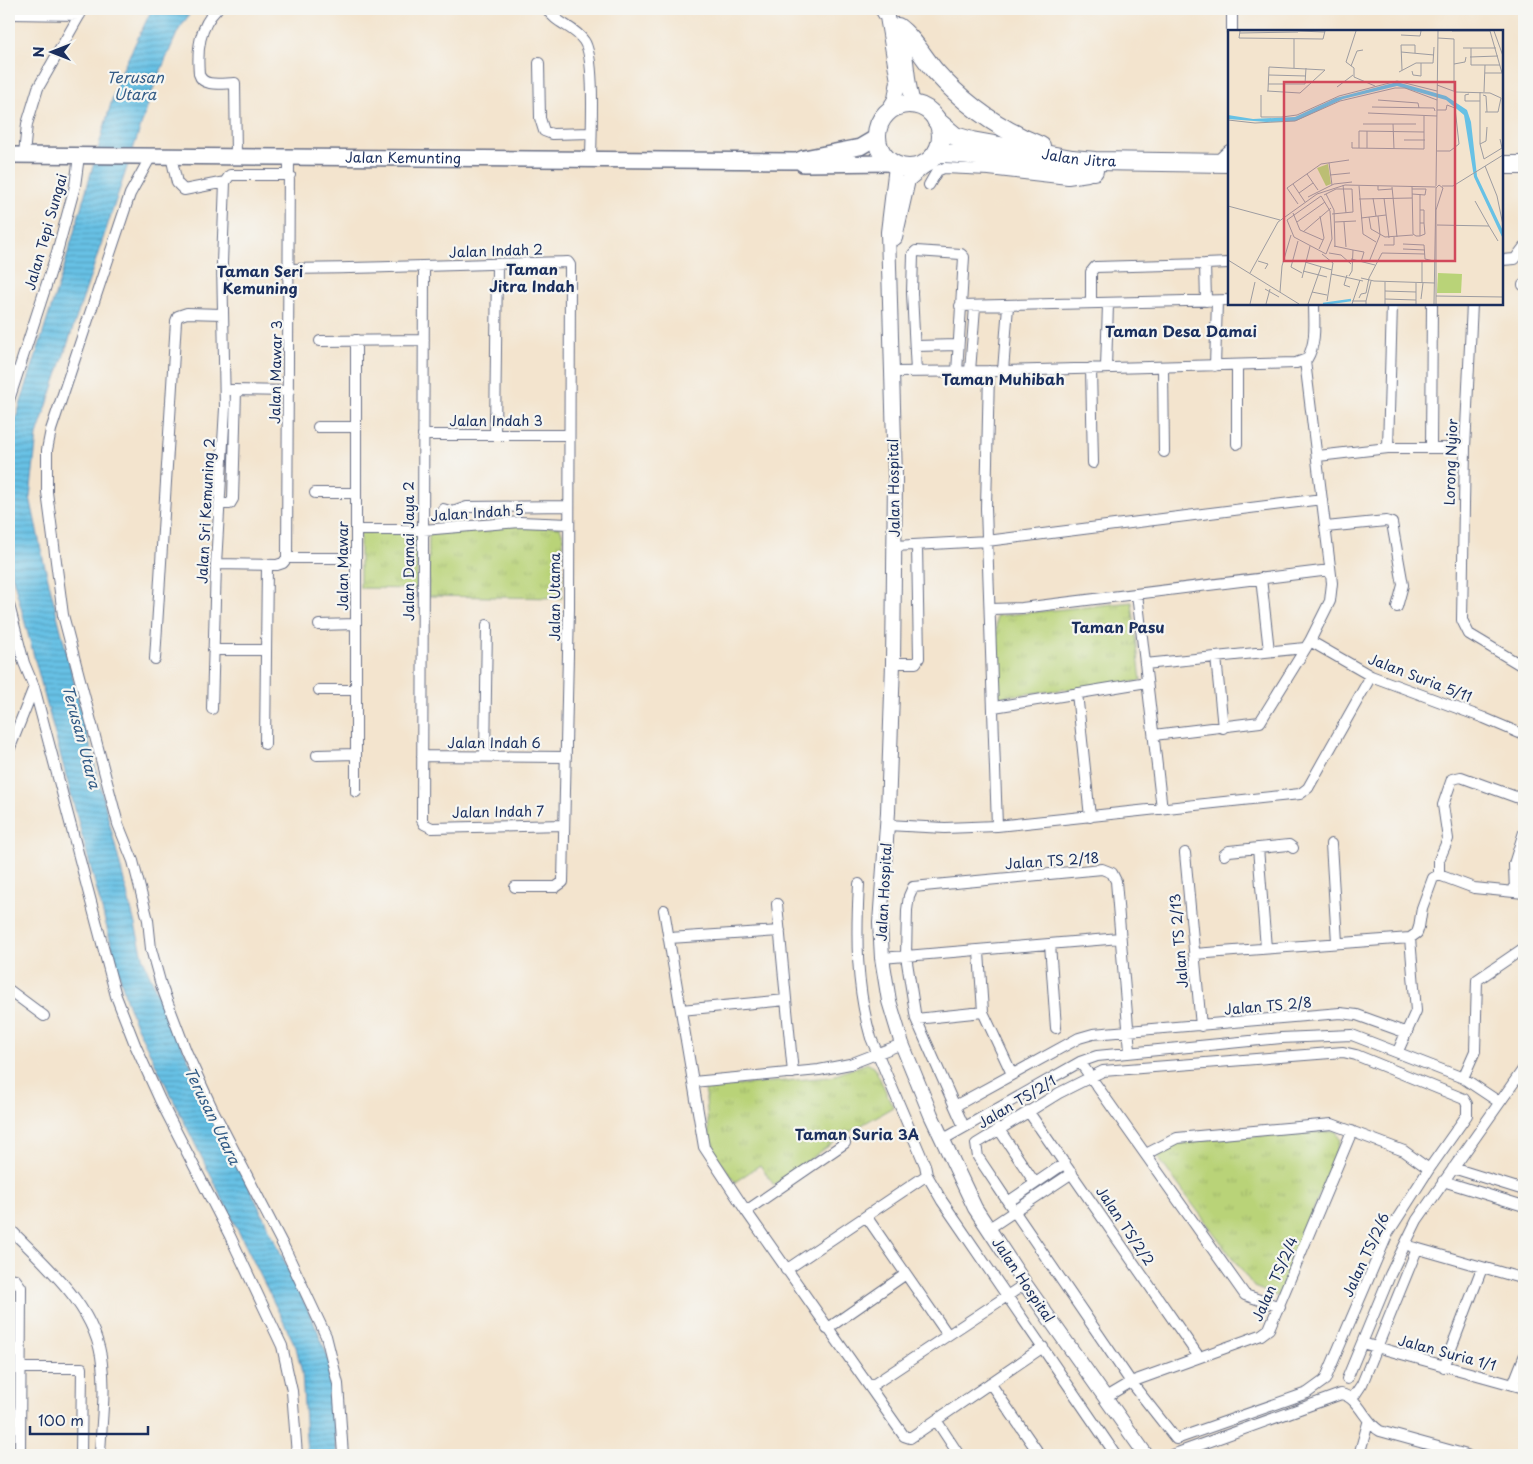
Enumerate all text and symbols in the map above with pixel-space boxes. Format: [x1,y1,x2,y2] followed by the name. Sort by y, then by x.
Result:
[28,28,78,78] north arrow
[1228,30,1503,305] inset map
[28,46,49,58] text: N
[106,65,165,105] water label: Terusan Utara
[1040,143,1117,171] street label: Jalan Jitra
[345,147,461,168] street label: Jalan Kemunting
[19,171,72,293] street label: Jalan Tepi Sungai
[449,238,543,263] street label: Jalan Indah 2
[489,257,575,297] district label: Taman Jitra Indah
[217,259,303,299] district label: Taman Seri Kemuning
[1105,319,1257,342] district label: Taman Desa Damai
[264,320,287,424] street label: Jalan Mawar 3
[941,367,1065,390] district label: Taman Muhibah
[449,410,543,431] street label: Jalan Indah 3
[1438,418,1463,506] street label: Lorong Nyior
[191,437,220,584] street label: Jalan Sri Kemuning 2
[882,439,905,538] street label: Jalan Hospital
[398,481,419,621] street label: Jalan Damai Jaya 2
[430,499,524,526] street label: Jalan Indah 5
[332,521,353,611] street label: Jalan Mawar
[544,553,565,641] street label: Jalan Utama
[1071,615,1165,638] district label: Taman Pasu
[1365,648,1475,707] street label: Jalan Suria 5/11
[58,682,107,791] water label: Terusan Utara
[447,732,541,753] street label: Jalan Indah 6
[452,800,544,823] street label: Jalan Indah 7
[870,842,897,942] street label: Jalan Hospital
[1004,847,1100,874] street label: Jalan TS 2/18
[1164,893,1193,989] street label: Jalan TS 2/13
[1223,991,1313,1020] street label: Jalan TS 2/8
[180,1063,247,1169] water label: Terusan Utara
[974,1070,1060,1133] street label: Jalan TS/2/1
[795,1122,919,1145] district label: Taman Suria 3A
[1091,1182,1160,1270] street label: Jalan TS/2/2
[1337,1209,1394,1300] street label: Jalan TS/2/6
[987,1233,1060,1326] street label: Jalan Hospital
[1247,1233,1303,1324] street label: Jalan TS/2/4
[1396,1329,1499,1376] street label: Jalan Suria 1/1
[30,1404,148,1436] scale bar
[38,1408,84,1431] text: 100 m

